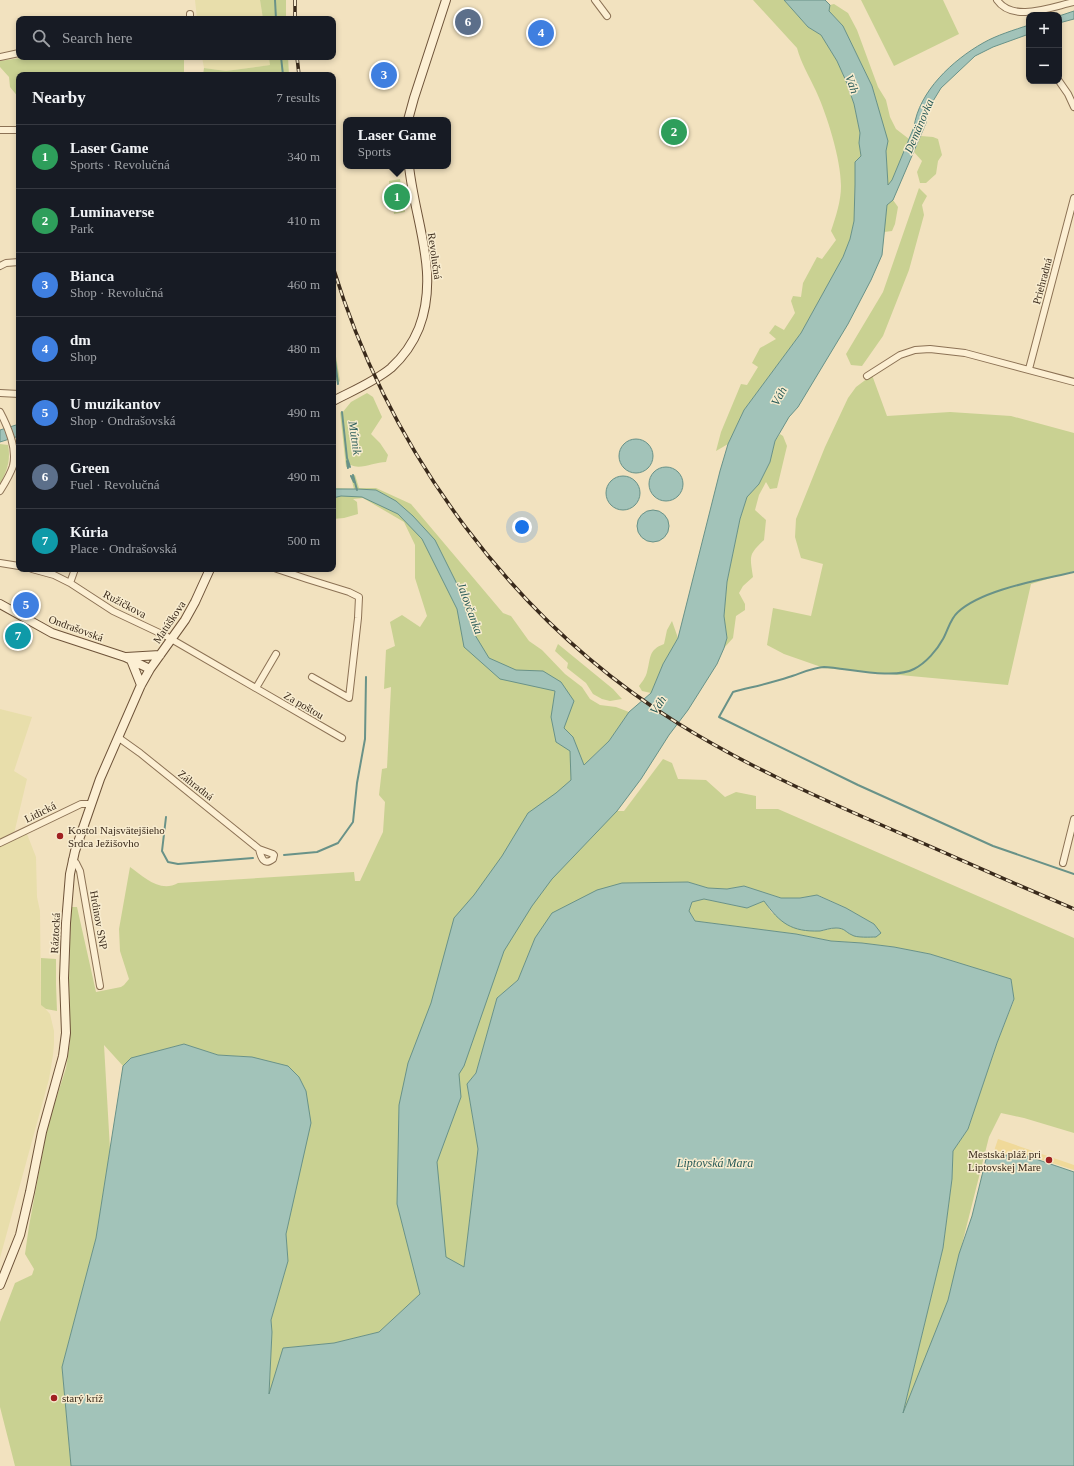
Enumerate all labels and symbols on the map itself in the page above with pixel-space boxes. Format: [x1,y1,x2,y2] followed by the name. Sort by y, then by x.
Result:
[455,7,481,37] pin: 6
[528,18,554,48] pin: 4
[371,60,397,90] pin: 3
[842,73,862,95] water label: Váh
[901,97,937,156] water label: Demänovka
[661,117,687,147] pin: 2
[384,182,410,212] pin: 1
[426,232,444,280] street label: Revolučná
[1030,256,1054,306] street label: Priehradná
[768,384,790,408] water label: Váh
[345,419,365,457] water label: Mútnik
[512,517,532,537] your location
[454,580,486,636] water label: Jalovčanka
[101,588,149,620] street label: Ružičkova
[13,590,39,620] pin: 5
[150,598,188,646] street label: Matúškova
[47,613,105,643] street label: Ondrašovská
[5,621,31,651] pin: 7
[282,689,326,721] street label: Za poštou
[647,693,669,717] water label: Váh
[176,767,216,803] street label: Záhradná
[22,799,58,825] street label: Lidická
[68,824,165,849] place label: Kostol Najsvätejšieho Srdca Ježišovho
[55,831,65,841] marker: Kostol Najsvätejšieho Srdca Ježišovho
[88,890,110,950] street label: Hrdinov SNP
[48,912,62,954] street label: Ráztocká
[968,1148,1041,1173] place label: Mestská pláž pri Liptovskej Mare
[1044,1155,1054,1165] marker: Mestská pláž pri Liptovskej Mare
[676,1156,753,1170] water label: Liptovská Mara
[62,1392,103,1404] place label: starý kríž
[49,1393,59,1403] marker: starý kríž

